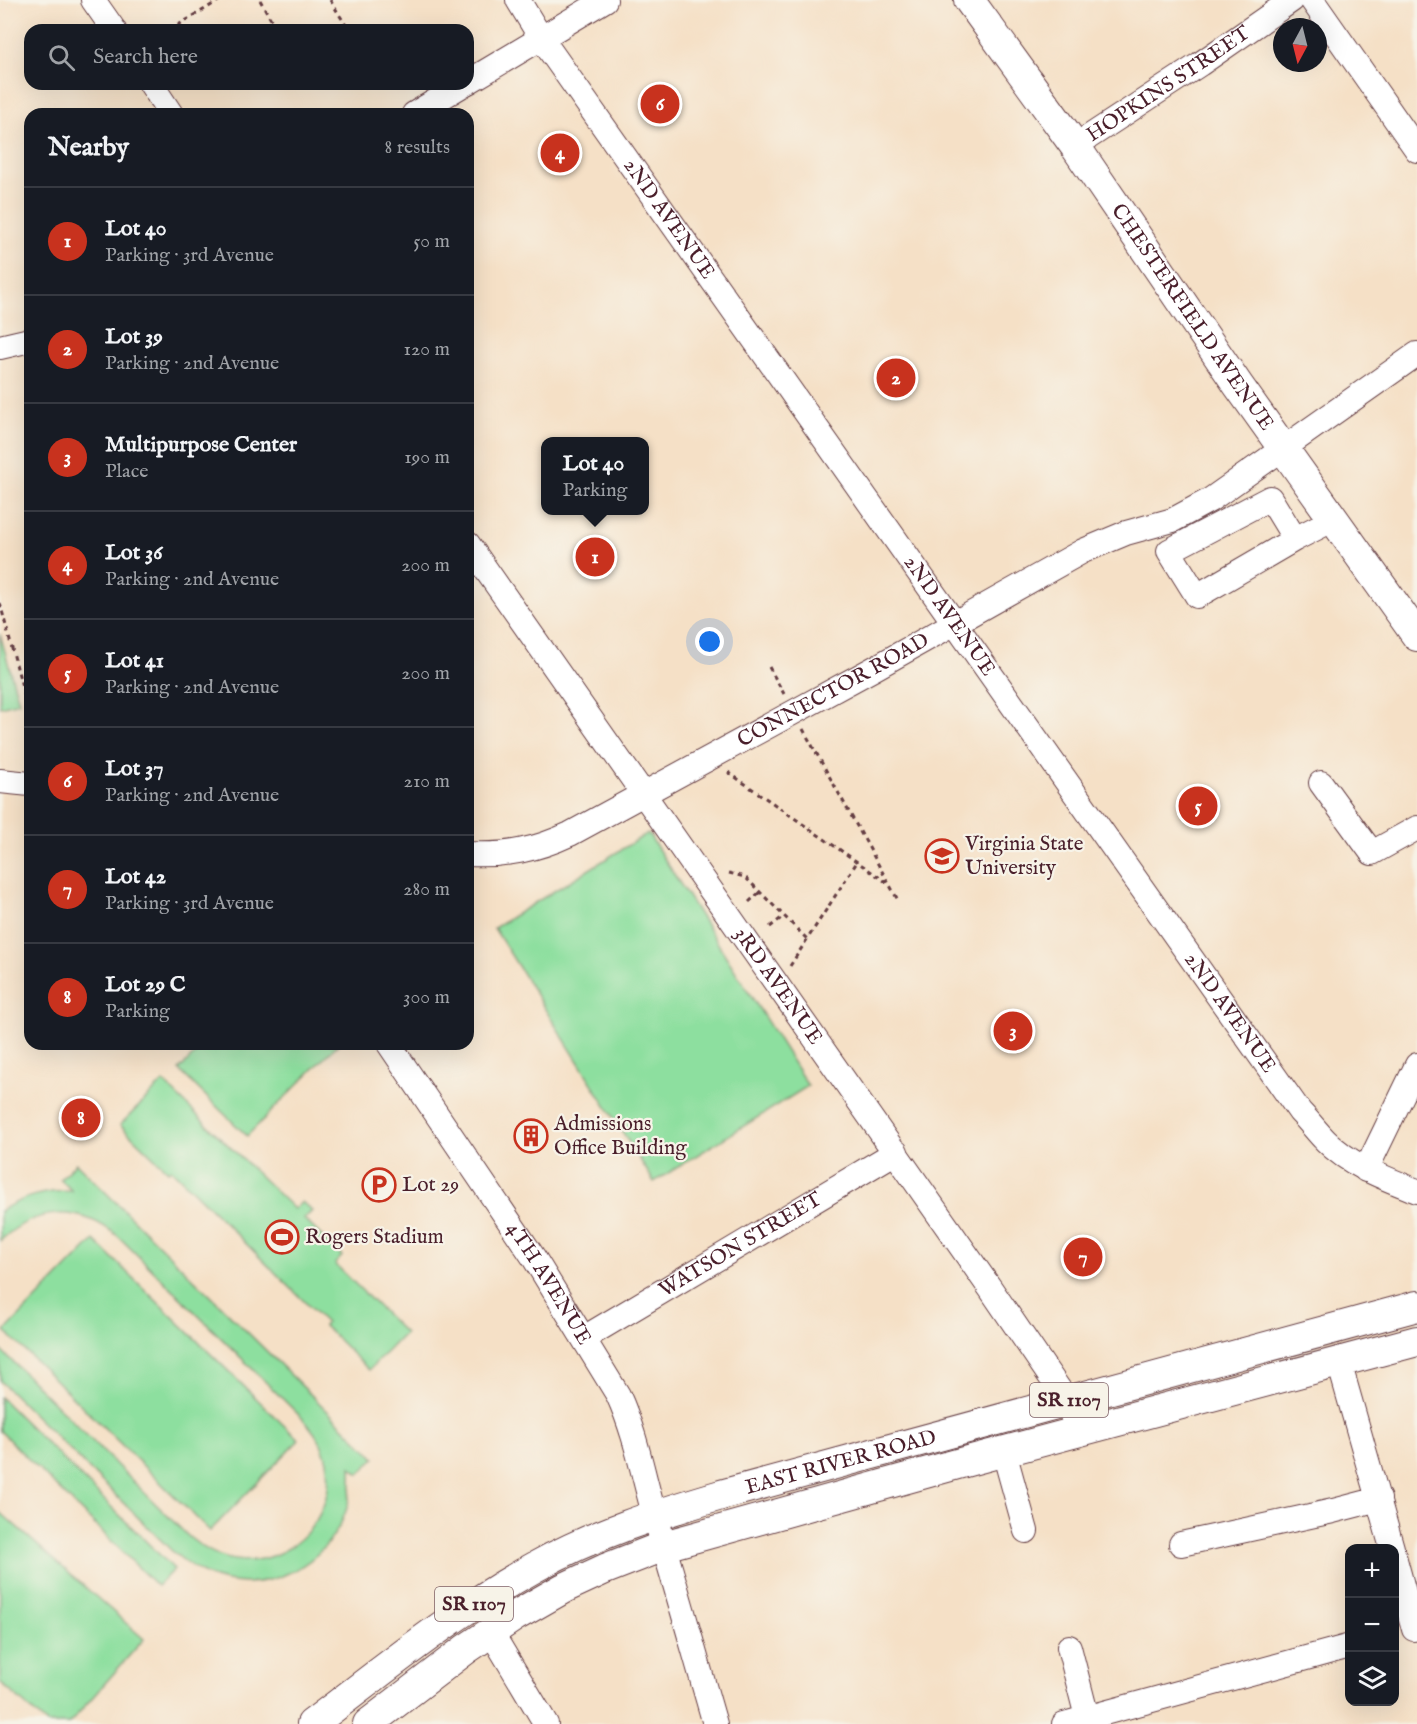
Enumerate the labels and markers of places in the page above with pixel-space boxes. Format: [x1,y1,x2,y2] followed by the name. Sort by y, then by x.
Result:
[640,82,680,126] pin: 6
[540,130,580,176] pin: 4
[876,356,916,400] pin: 2
[576,534,614,580] pin: 1
[1178,784,1218,828] pin: 5
[964,831,1084,882] place label: Virginia State University
[924,838,960,874] school or university icon: Virginia State University
[994,1008,1032,1054] pin: 3
[62,1096,100,1140] pin: 8
[553,1111,687,1162] place label: Admissions Office Building
[513,1118,549,1154] building icon: Admissions Office Building
[361,1167,397,1203] parking icon: Lot 29
[402,1172,459,1199] place label: Lot 29
[264,1219,300,1255] sports icon: Rogers Stadium
[305,1224,444,1251] place label: Rogers Stadium
[1064,1234,1102,1280] pin: 7

